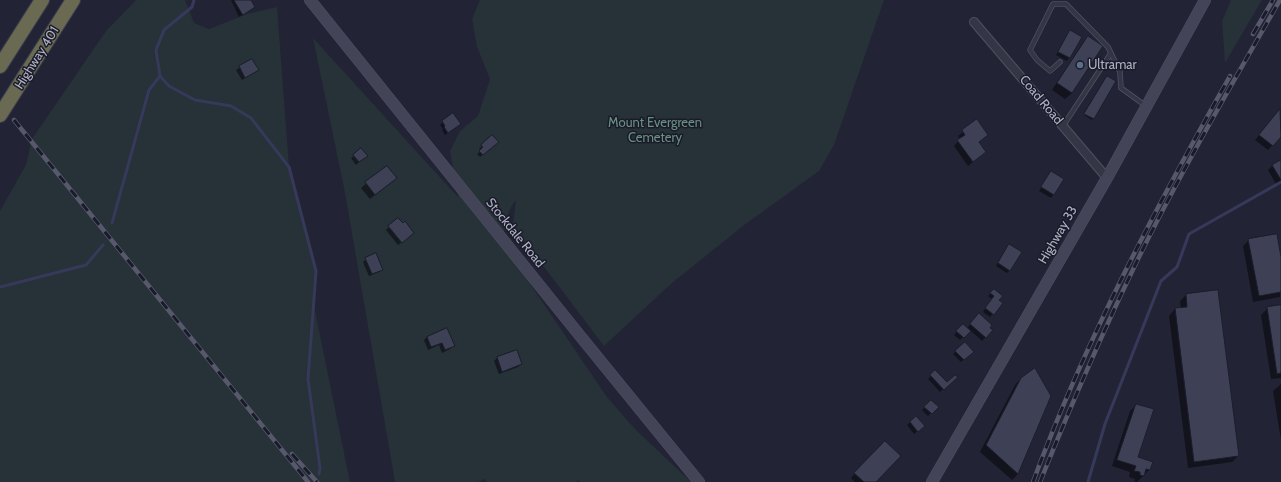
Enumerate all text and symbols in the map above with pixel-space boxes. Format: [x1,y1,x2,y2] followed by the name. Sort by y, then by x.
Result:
[12,24,62,92] street label: Highway 401
[1088,57,1137,73] place label: Ultramar
[1075,60,1085,70] marker: Ultramar
[1016,72,1066,128] street label: Coad Road
[608,115,702,146] park label: Mount Evergreen Cemetery
[482,195,548,271] street label: Stockdale Road
[1035,203,1081,267] street label: Highway 33

